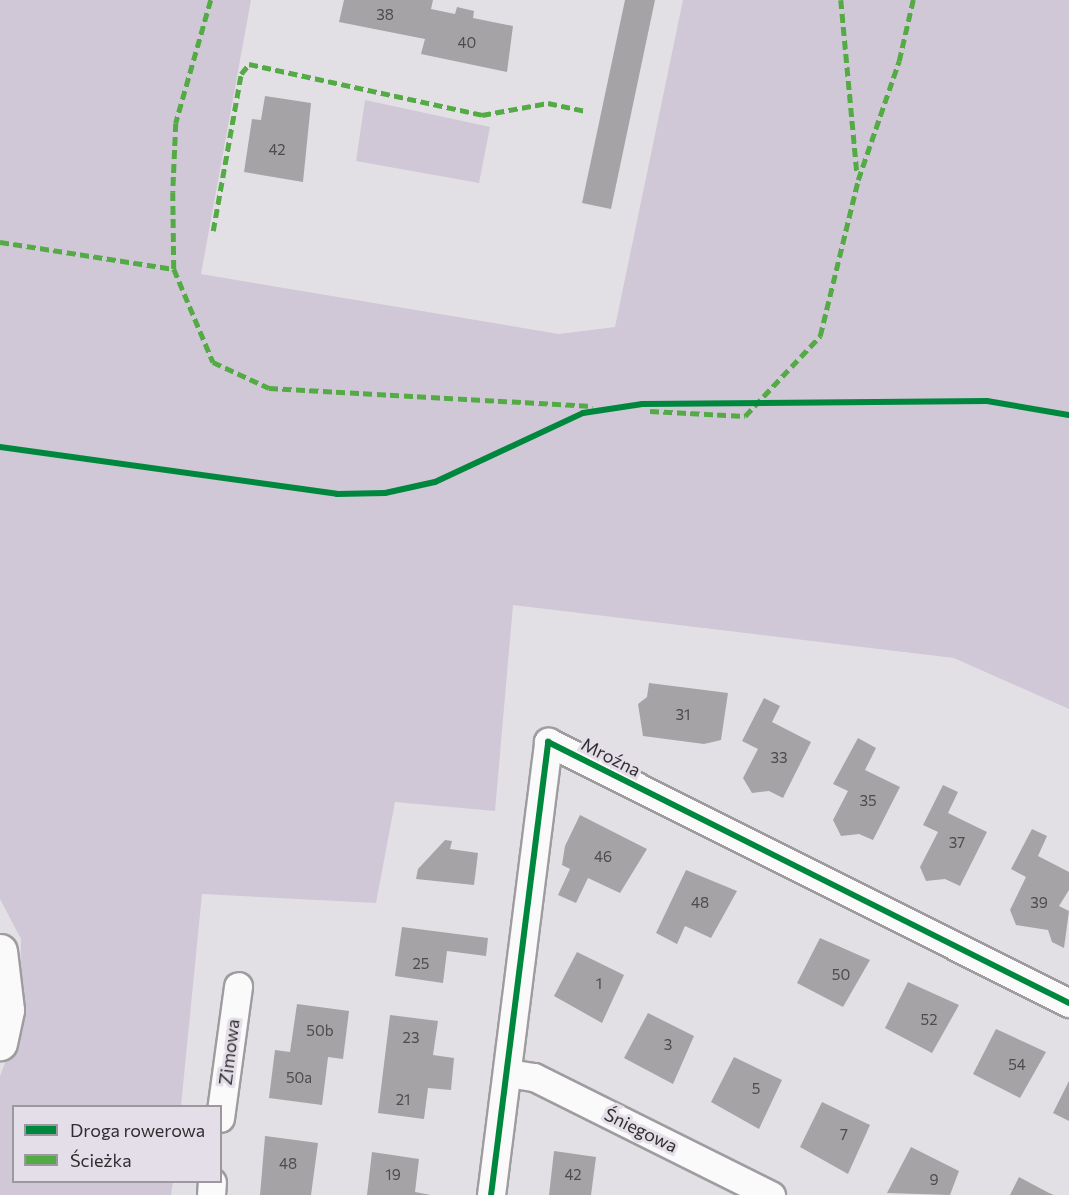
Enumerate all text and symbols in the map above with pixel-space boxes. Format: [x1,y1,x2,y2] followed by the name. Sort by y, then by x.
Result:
[376,6,394,24] house number: 38
[458,34,476,52] house number: 40
[268,141,286,159] house number: 42
[676,706,690,724] house number: 31
[578,733,644,781] street label: Mroźna
[770,749,788,767] house number: 33
[859,792,877,810] house number: 35
[949,834,965,852] house number: 37
[594,848,612,866] house number: 46
[691,894,709,912] house number: 48
[1030,894,1048,912] house number: 39
[413,955,429,973] house number: 25
[832,966,850,984] house number: 50
[596,975,602,993] house number: 1
[921,1011,937,1029] house number: 52
[214,1018,244,1086] street label: Zimowa
[306,1022,334,1040] house number: 50b
[403,1029,419,1047] house number: 23
[664,1036,672,1054] house number: 3
[1008,1056,1026,1074] house number: 54
[286,1069,312,1087] house number: 50a
[752,1080,760,1098] house number: 5
[396,1091,410,1109] house number: 21
[601,1103,681,1157] street label: Śniegowa
[12,1105,222,1183] legend
[70,1119,205,1141] text: Droga rowerowa
[840,1126,848,1144] house number: 7
[70,1149,132,1171] text: Ścieżka
[279,1155,297,1173] house number: 48
[385,1166,401,1184] house number: 19
[564,1166,582,1184] house number: 42
[929,1171,939,1189] house number: 9

